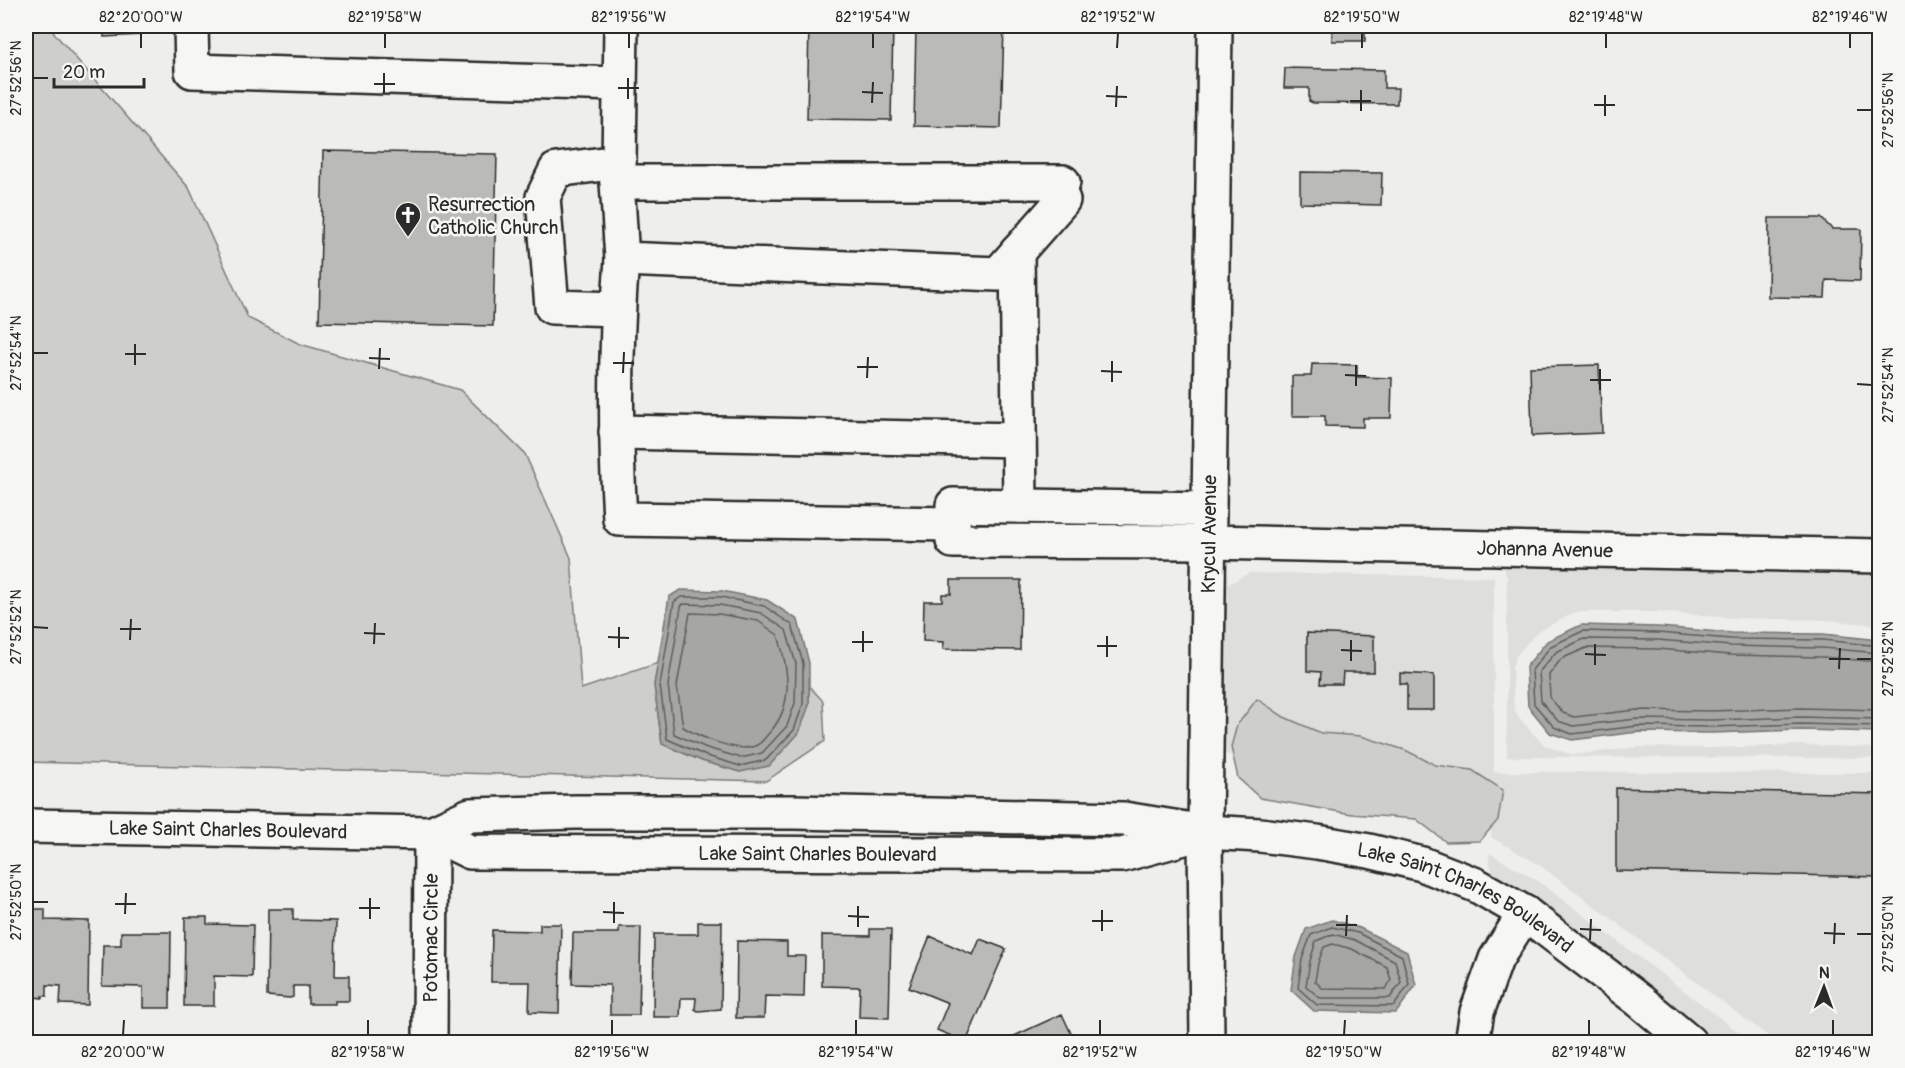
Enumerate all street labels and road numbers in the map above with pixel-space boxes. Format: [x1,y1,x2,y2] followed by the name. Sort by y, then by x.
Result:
[1195,474,1222,593] street label: Krycul Avenue
[1477,535,1613,563] street label: Johanna Avenue
[108,815,348,844] street label: Lake Saint Charles Boulevard
[1355,837,1579,958] street label: Lake Saint Charles Boulevard
[698,841,937,867] street label: Lake Saint Charles Boulevard
[418,873,443,1003] street label: Potomac Circle

